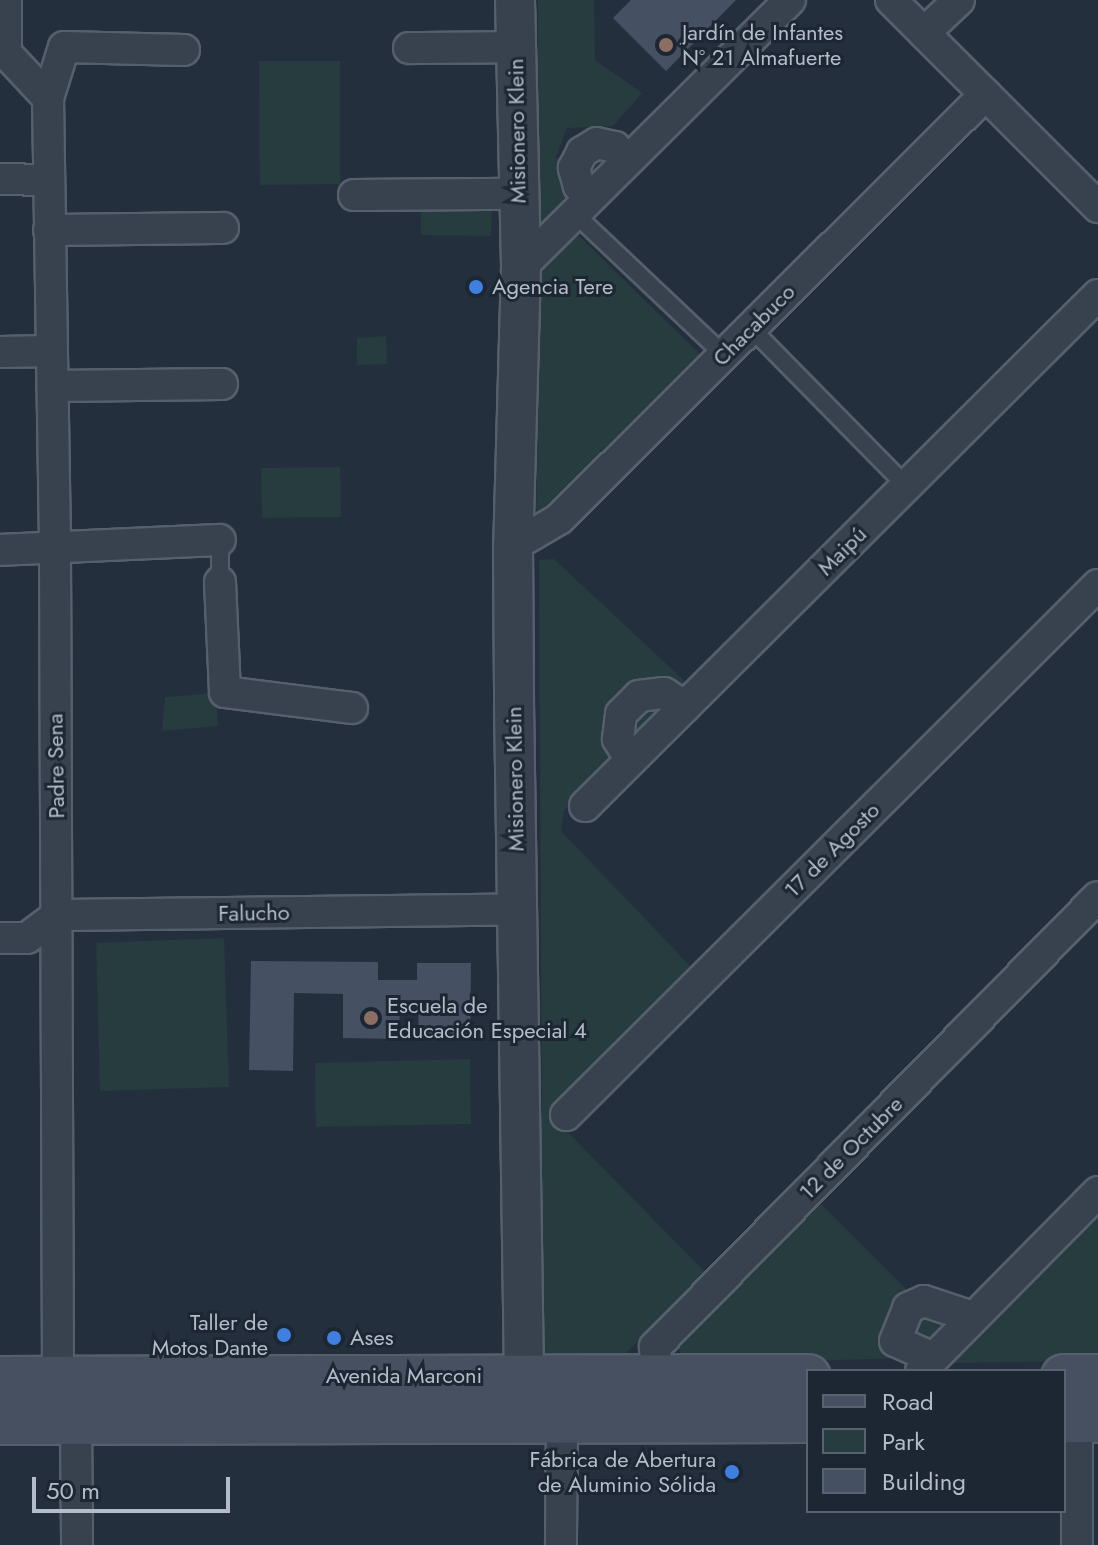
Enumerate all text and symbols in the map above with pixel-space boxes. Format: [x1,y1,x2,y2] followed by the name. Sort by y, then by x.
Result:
[682,19,843,70] place label: Jardín de Infantes N° 21 Almafuerte
[657,36,675,54] marker: Jardín de Infantes N° 21 Almafuerte
[503,58,531,204] street label: Misionero Klein
[492,274,613,300] place label: Agencia Tere
[467,278,485,296] marker: Agencia Tere
[708,279,800,371] street label: Chacabuco
[812,521,872,581] street label: Maipú
[501,706,529,852] street label: Misionero Klein
[42,713,70,819] street label: Padre Sena
[779,797,885,903] street label: 17 de Agosto
[218,899,290,927] street label: Falucho
[387,992,587,1044] place label: Escuela de Educación Especial 4
[362,1009,380,1027] marker: Escuela de Educación Especial 4
[794,1091,908,1205] street label: 12 de Octubre
[152,1309,268,1360] place label: Taller de Motos Dante
[350,1325,394,1351] place label: Ases
[275,1326,293,1344] marker: Taller de Motos Dante
[325,1329,343,1347] marker: Ases
[326,1363,482,1389] street label: Avenida Marconi
[806,1369,1066,1513] legend
[882,1384,934,1419] text: Road
[882,1424,925,1459] text: Park
[529,1446,716,1498] place label: Fábrica de Abertura de Aluminio Sólida
[36,1461,234,1511] scale bar
[723,1463,741,1481] marker: Fábrica de Abertura de Aluminio Sólida
[882,1464,966,1499] text: Building
[46,1473,100,1508] text: 50 m

